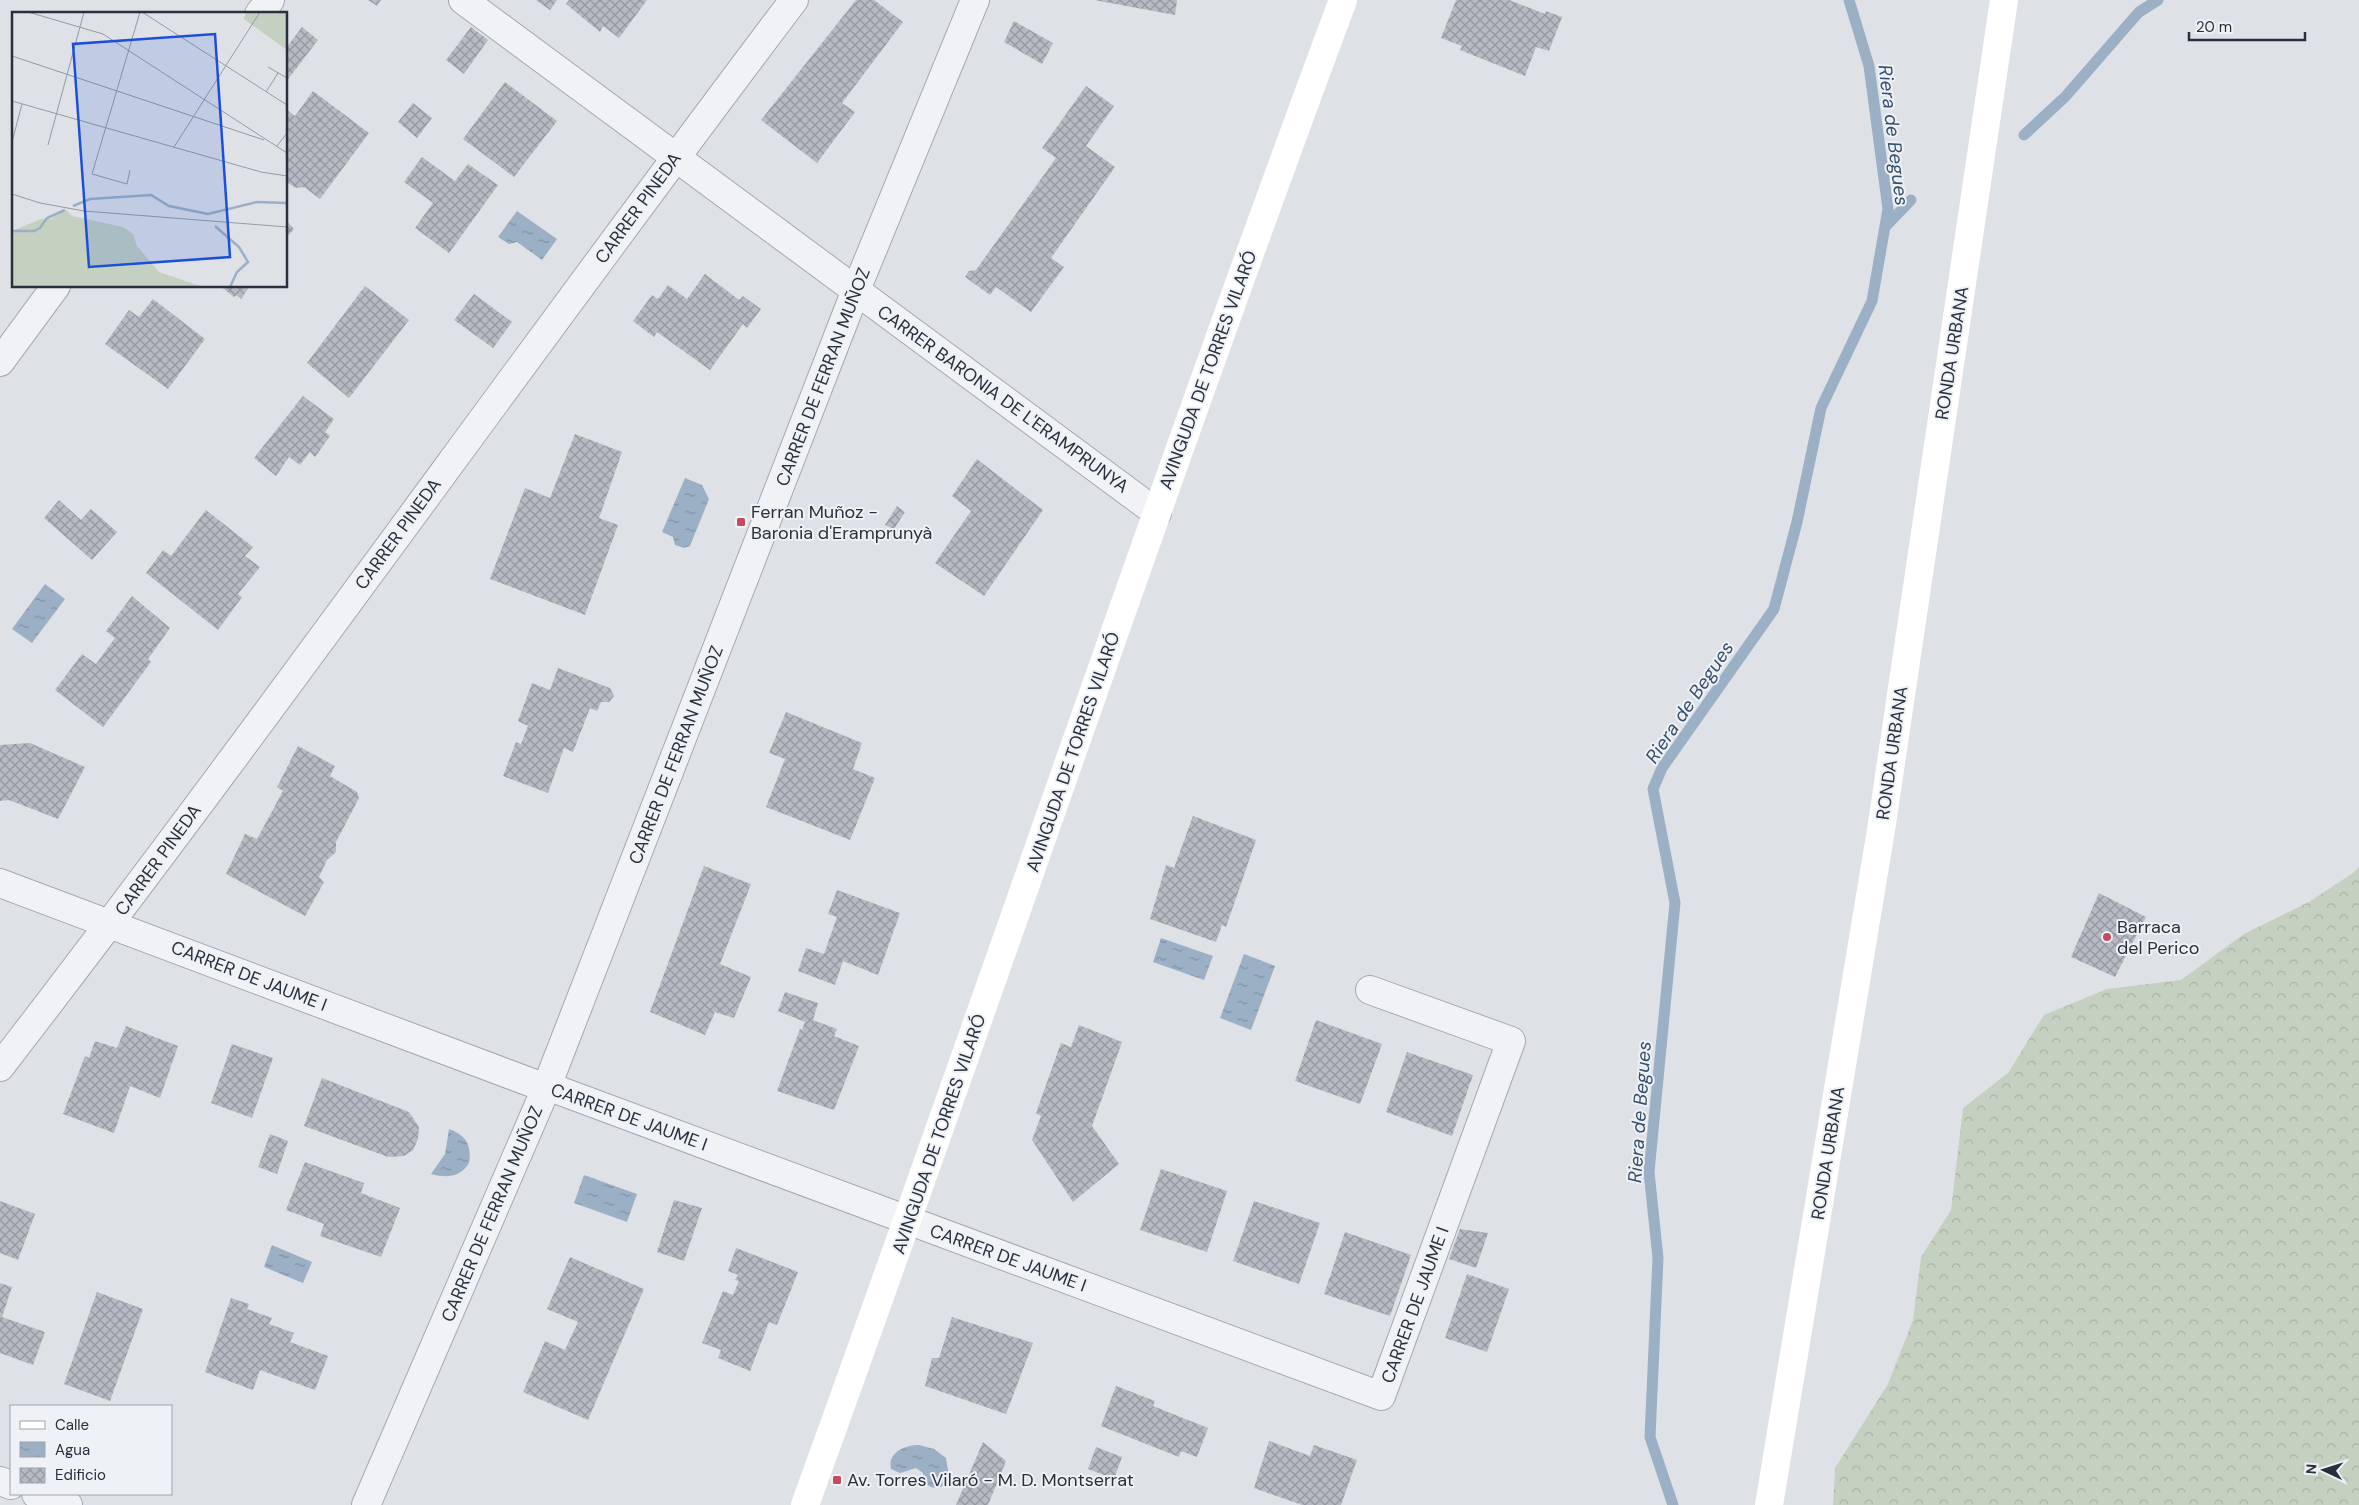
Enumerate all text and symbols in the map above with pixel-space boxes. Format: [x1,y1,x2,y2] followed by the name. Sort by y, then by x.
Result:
[2189,10,2305,42] scale bar
[12,12,288,288] inset map
[2196,17,2232,37] text: 20 m
[1872,63,1915,207] water label: Riera de Begues
[589,147,687,269] street label: CARRER PINEDA
[1154,247,1262,493] street label: AVINGUDA DE TORRES VILARÓ
[770,264,876,490] street label: CARRER DE FERRAN MUÑOZ
[1930,285,1974,421] street label: RONDA URBANA
[872,300,1134,498] street label: CARRER BARONIA DE L'ERAMPRUNYA
[349,473,447,595] street label: CARRER PINEDA
[751,500,932,545] place label: Ferran Muñoz - Baronia d'Eramprunyà
[735,516,747,528] marker: Ferran Muñoz - Baronia d'Eramprunyà
[1021,629,1125,875] street label: AVINGUDA DE TORRES VILARÓ
[1639,637,1739,768] water label: Riera de Begues
[623,642,729,868] street label: CARRER DE FERRAN MUÑOZ
[1871,685,1913,821] street label: RONDA URBANA
[109,799,207,921] street label: CARRER PINEDA
[2117,915,2199,960] place label: Barraca del Perico
[2101,931,2113,943] marker: Barraca del Perico
[168,935,330,1017] street label: CARRER DE JAUME I
[887,1011,991,1257] street label: AVINGUDA DE TORRES VILARÓ
[1622,1040,1657,1184] water label: Riera de Begues
[547,1078,711,1156] street label: CARRER DE JAUME I
[1806,1085,1850,1221] street label: RONDA URBANA
[436,1102,548,1326] street label: CARRER DE FERRAN MUÑOZ
[926,1219,1090,1297] street label: CARRER DE JAUME I
[1376,1223,1454,1387] street label: CARRER DE JAUME I
[10,1405,172,1495] legend
[55,1415,89,1435] text: Calle
[55,1440,90,1460] text: Agua
[2299,1445,2349,1495] north arrow
[2302,1463,2320,1475] text: N
[55,1465,106,1485] text: Edificio
[847,1468,1134,1492] place label: Av. Torres Vilaró - M. D. Montserrat
[831,1474,843,1486] marker: Av. Torres Vilaró - M. D. Montserrat

